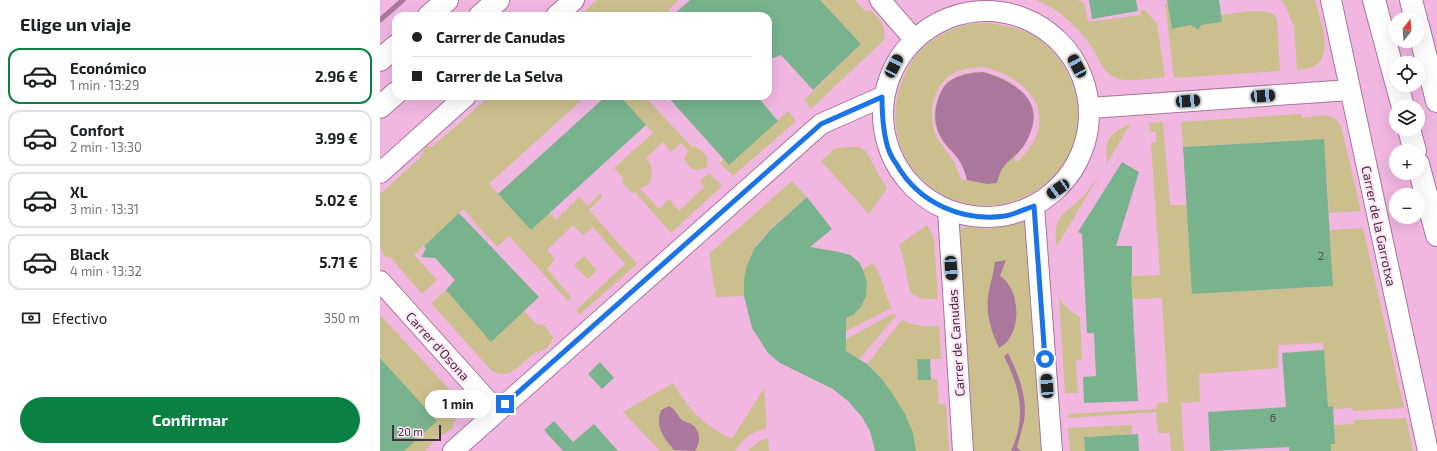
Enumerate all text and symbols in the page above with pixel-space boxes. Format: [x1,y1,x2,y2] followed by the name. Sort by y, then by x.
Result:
[1389,12,1425,48] north arrow
[1389,12,1425,224] map controls
[20,13,131,35] text: Elige un viaje
[436,28,565,46] text: Carrer de Canudas
[883,53,905,79] car
[1066,53,1088,79] car
[1389,56,1425,92] button: locate
[22,58,58,94] icon: car
[70,59,147,77] text: Económico
[315,67,358,85] text: 2.96 €
[436,67,563,85] text: Carrer de La Selva
[70,77,139,93] text: 1 min · 13:29
[1251,89,1275,103] car
[1176,94,1200,108] car
[1389,100,1425,136] button: layers
[22,120,58,156] icon: car
[70,121,124,139] text: Confort
[315,129,358,147] text: 3.99 €
[70,139,142,155] text: 2 min · 13:30
[1389,144,1425,180] button: +
[1358,164,1400,288] street label: Carrer de la Garrotxa
[1045,177,1071,201] car
[22,182,58,218] icon: car
[70,183,88,201] text: XL
[1389,188,1425,224] button: −
[315,191,358,209] text: 5.02 €
[70,201,139,217] text: 3 min · 13:31
[22,244,58,280] icon: car
[70,245,109,263] text: Black
[1318,249,1324,262] house number: 2
[319,253,358,271] text: 5.71 €
[944,256,958,280] car
[70,263,142,279] text: 4 min · 13:32
[944,289,968,397] street label: Carrer de Canudas
[20,307,42,329] icon: cash
[403,308,473,384] street label: Carrer d'Osona
[52,309,107,327] text: Efectivo
[324,310,360,326] text: 350 m
[1036,350,1054,368] route start
[1040,374,1054,398] car
[425,390,491,418] callout: 1 min
[496,395,514,413] route end
[442,396,474,412] text: 1 min
[20,397,360,443] button: Confirmar
[1270,411,1276,424] house number: 6
[392,423,441,442] scale bar
[398,425,423,438] text: 20 m

